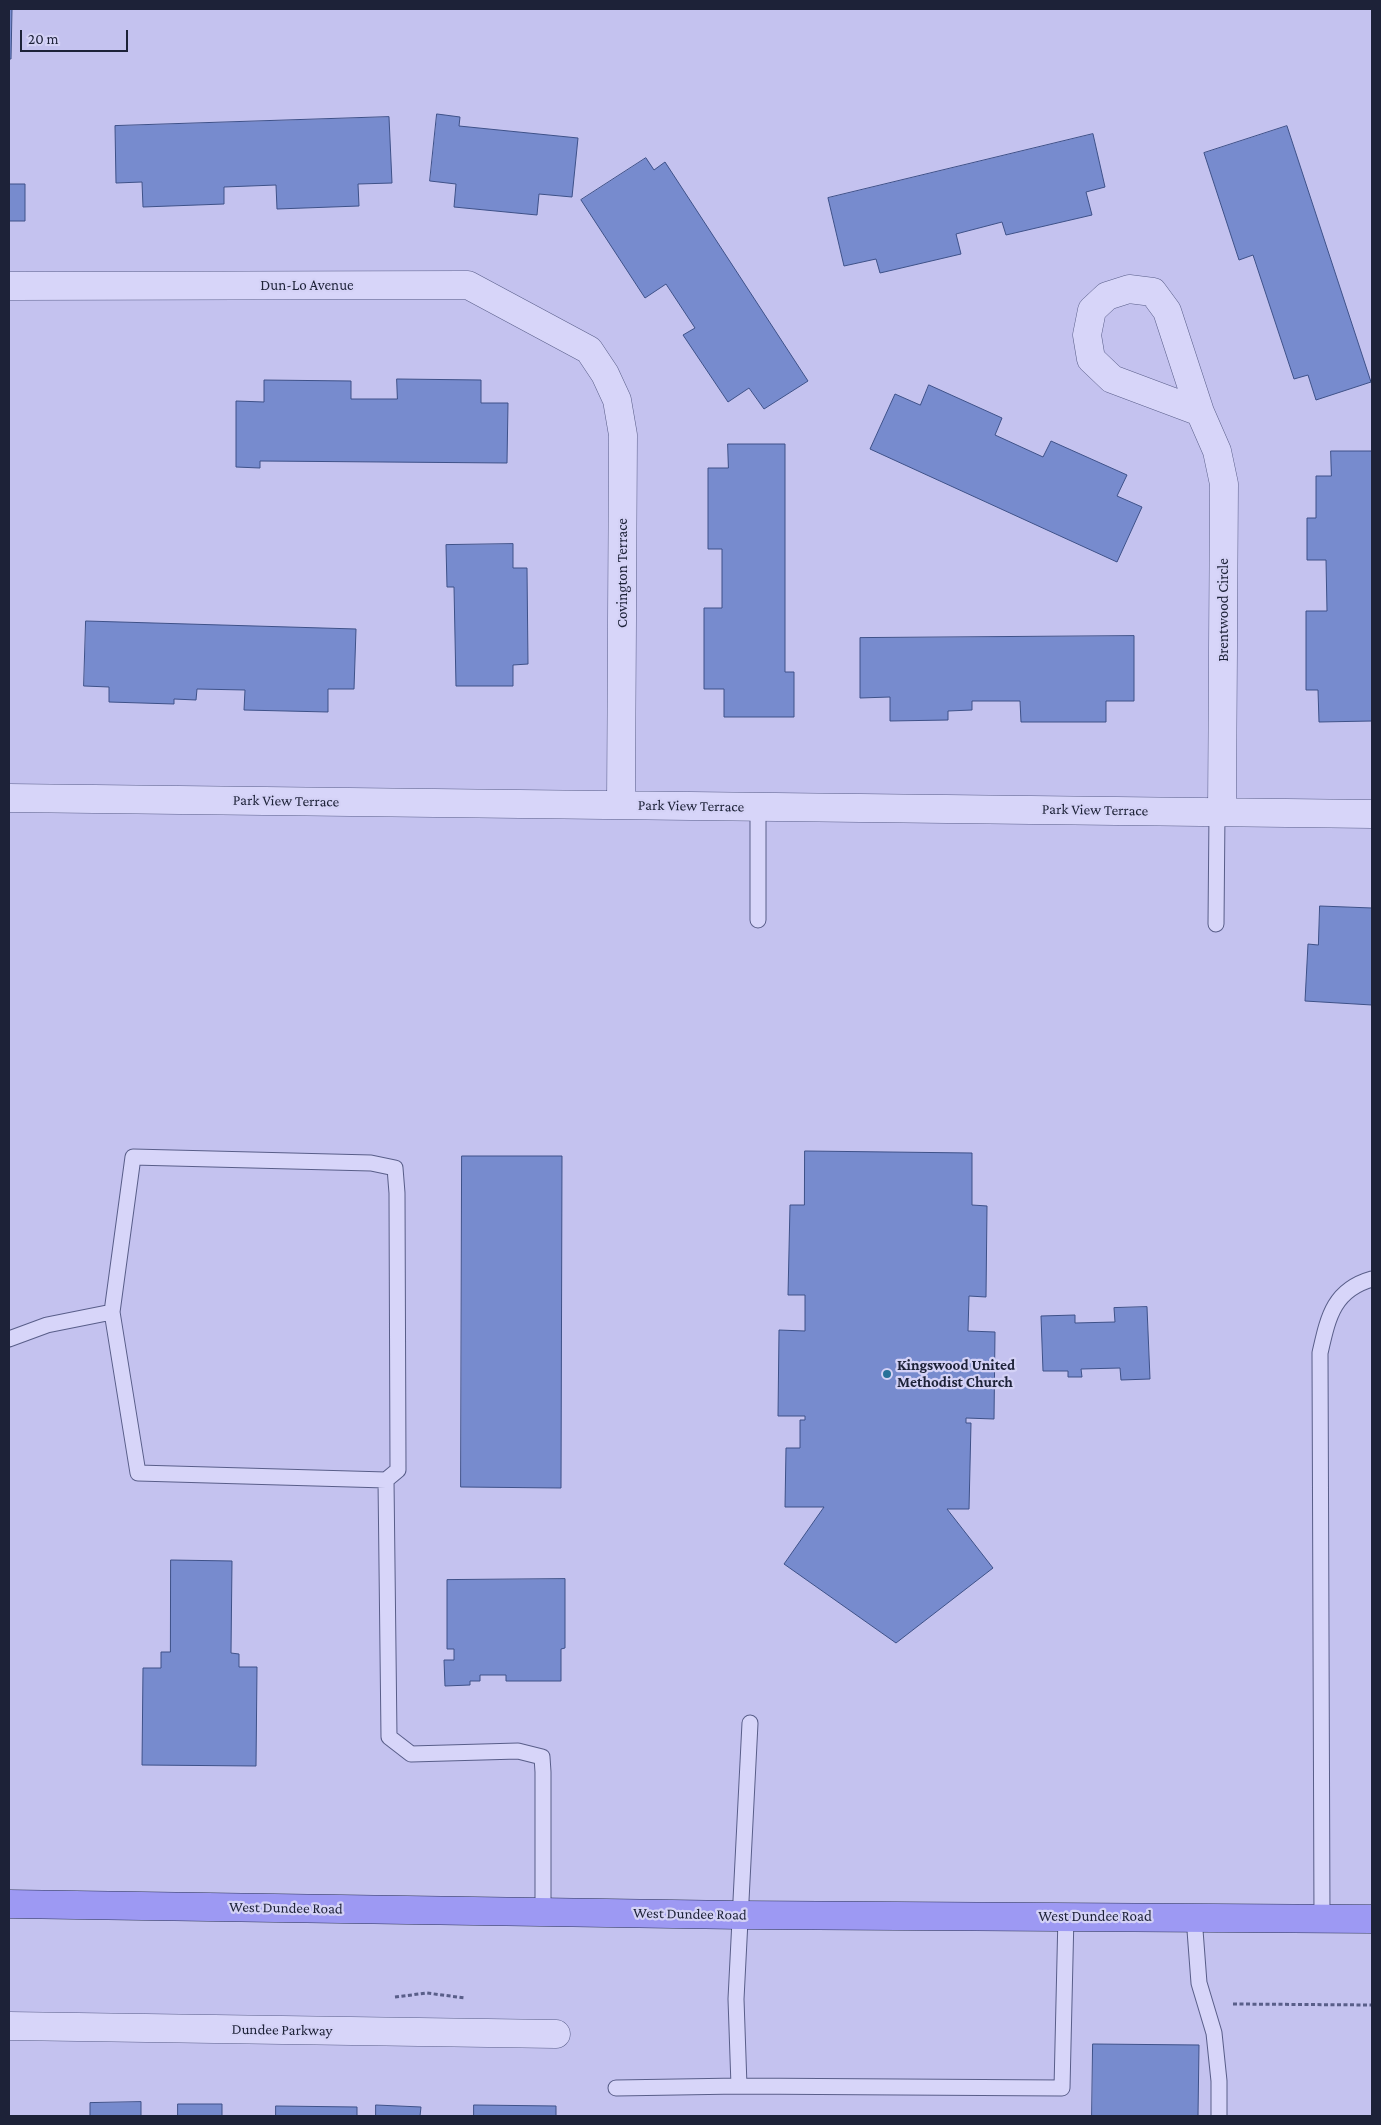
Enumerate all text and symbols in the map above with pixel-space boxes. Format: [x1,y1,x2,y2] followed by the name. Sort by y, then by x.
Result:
[22,20,130,52] scale bar
[28,31,59,47] text: 20 m
[260,276,354,294] street label: Dun-Lo Avenue
[613,518,631,628] street label: Covington Terrace
[1214,558,1232,662] street label: Brentwood Circle
[233,791,339,811] street label: Park View Terrace
[638,796,744,816] street label: Park View Terrace
[1042,800,1148,820] street label: Park View Terrace
[897,1356,1015,1391] place label: Kingswood United Methodist Church
[881,1368,893,1380] marker: Kingswood United Methodist Church
[229,1898,343,1918] street label: West Dundee Road
[633,1904,747,1924] street label: West Dundee Road
[1038,1907,1152,1925] street label: West Dundee Road
[231,2020,333,2040] street label: Dundee Parkway

